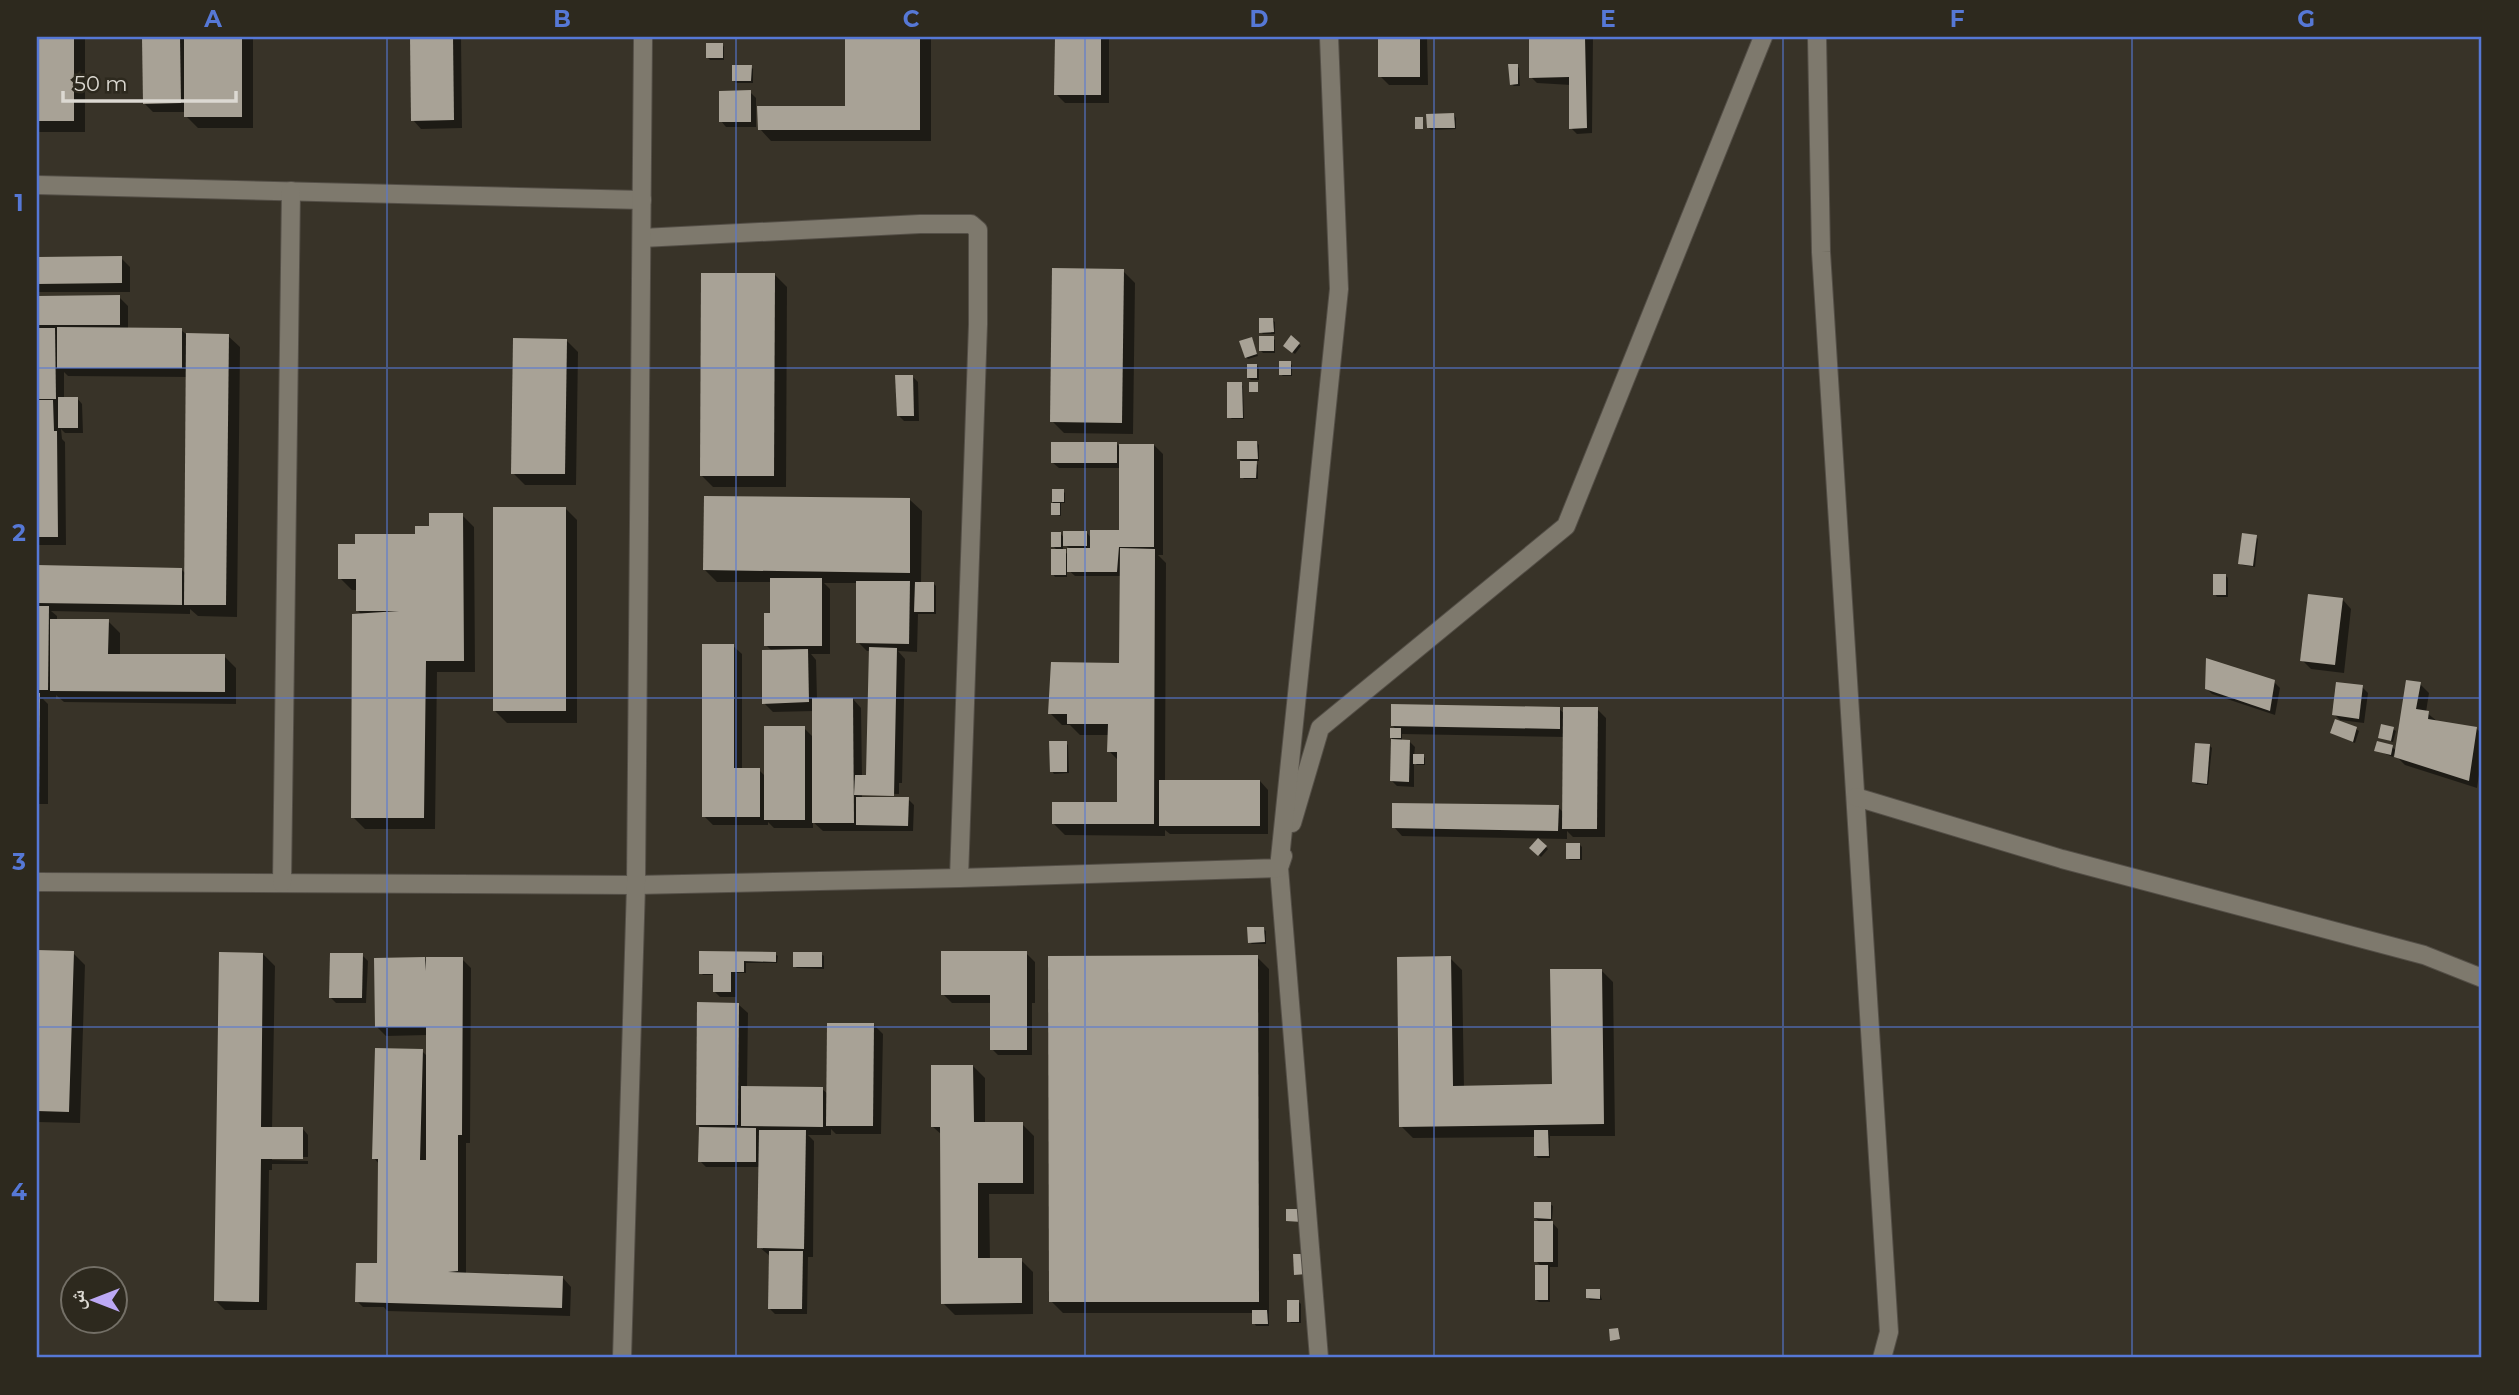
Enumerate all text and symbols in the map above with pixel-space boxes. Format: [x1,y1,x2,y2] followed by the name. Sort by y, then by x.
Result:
[203,5,222,33] text: A
[553,5,571,33] text: B
[903,5,920,33] text: C
[1250,5,1269,33] text: D
[1600,5,1616,33] text: E
[1950,5,1965,33] text: F
[2297,5,2315,33] text: G
[63,60,236,104] scale bar
[74,71,128,96] text: 50 m
[14,189,24,217] text: 1
[12,519,26,547] text: 2
[11,848,26,876] text: 3
[11,1178,27,1206] text: 4
[60,1266,130,1336] north arrow
[66,1290,89,1310] text: ش

